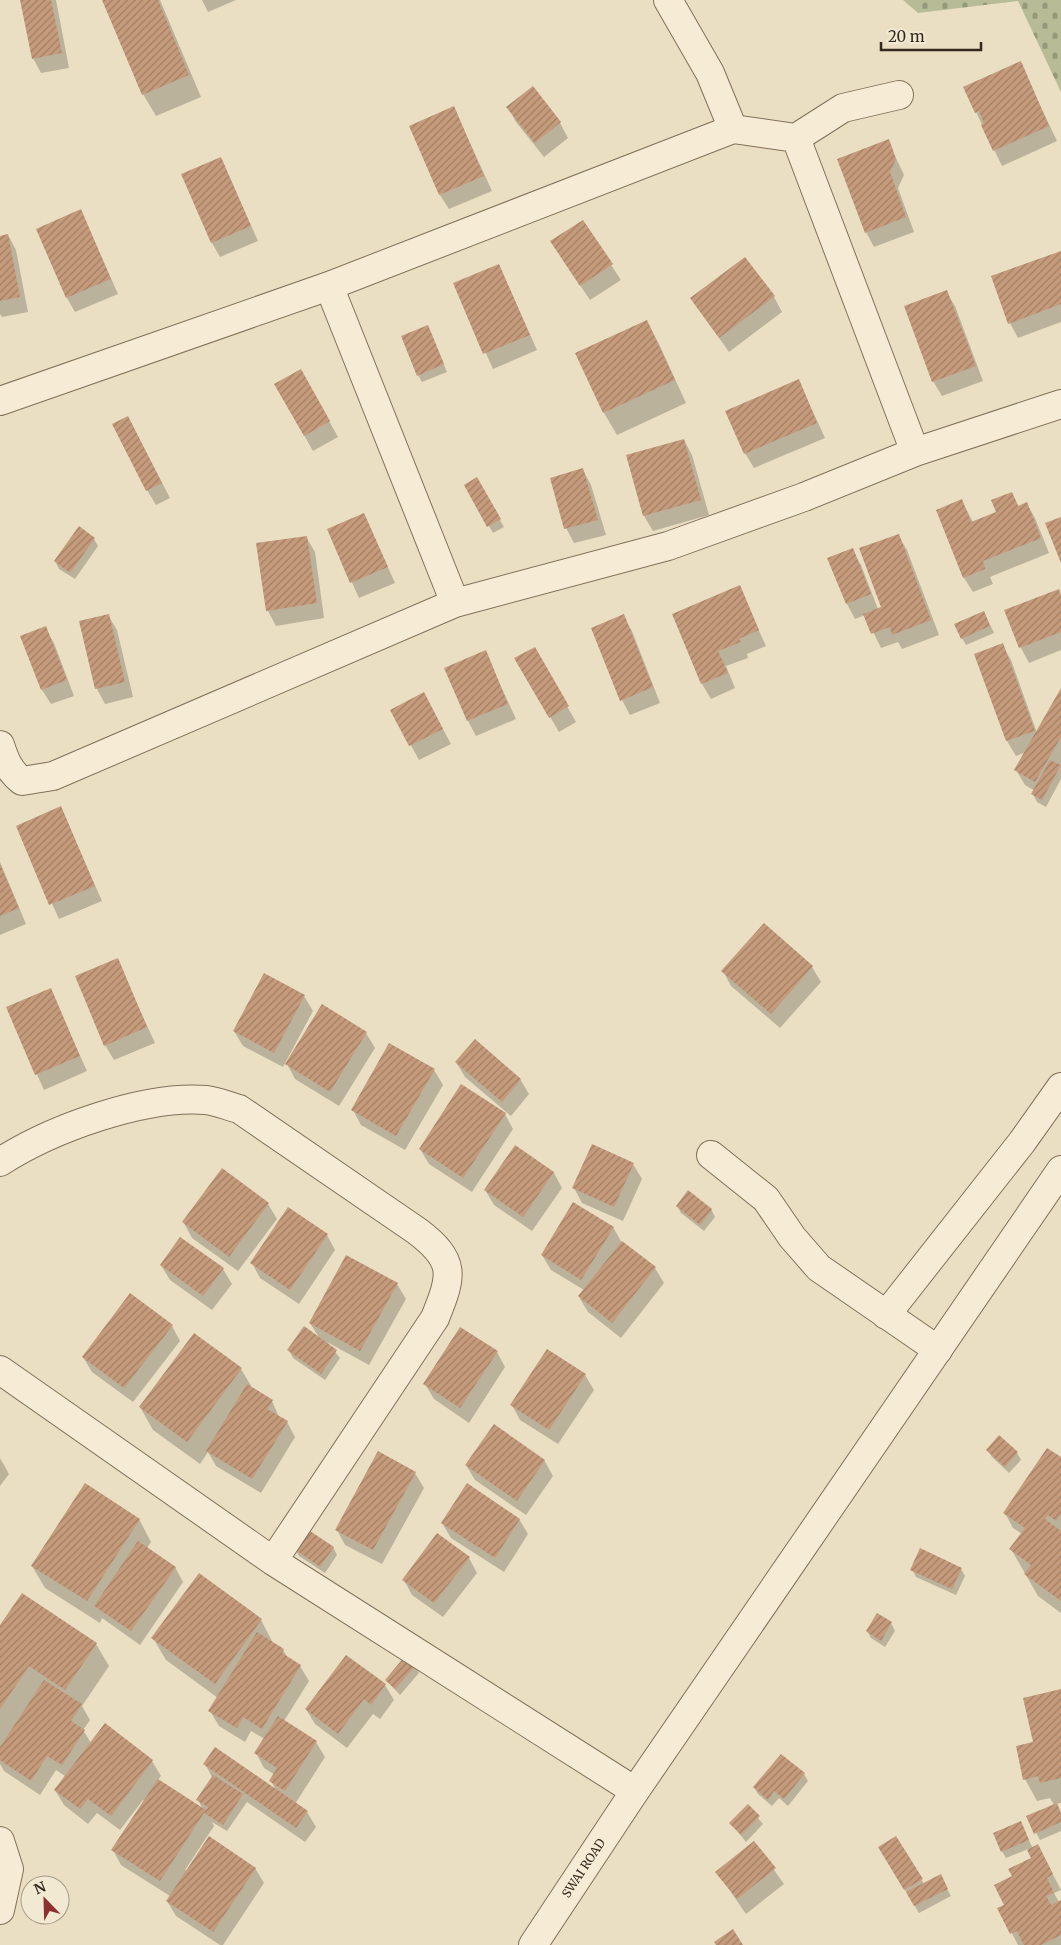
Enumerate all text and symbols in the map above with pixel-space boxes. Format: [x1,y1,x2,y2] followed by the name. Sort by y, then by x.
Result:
[881,20,981,52] scale bar
[888,27,925,46] text: 20 m
[558,1836,608,1900] street label: SWAI ROAD
[20,1875,70,1925] north arrow
[31,1878,49,1898] text: N

